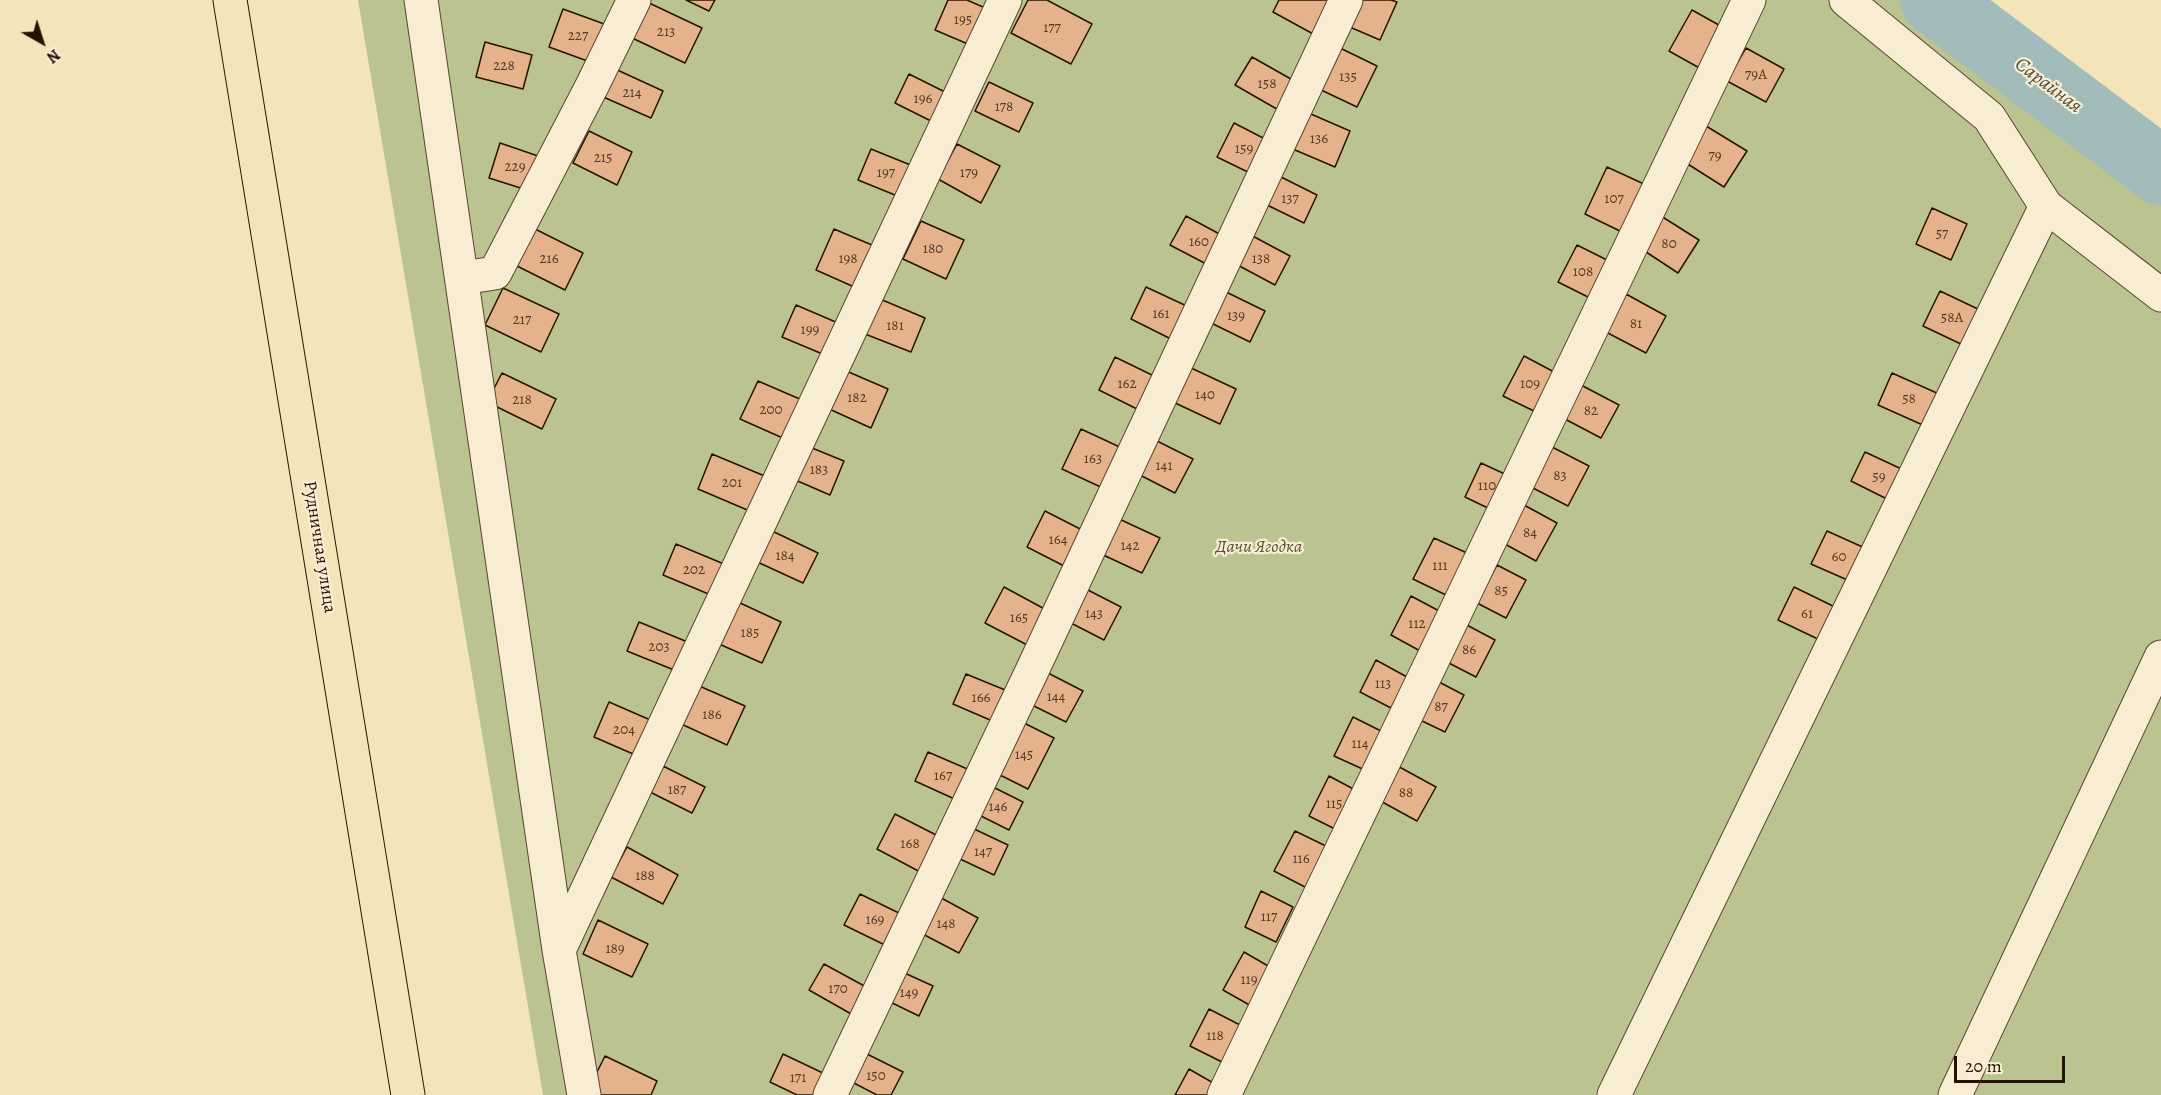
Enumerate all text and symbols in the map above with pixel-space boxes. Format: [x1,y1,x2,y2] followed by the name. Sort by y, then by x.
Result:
[954,11,972,29] house number: 195
[12,12,72,72] north arrow
[1043,19,1061,37] house number: 177
[657,23,675,41] house number: 213
[568,27,588,45] house number: 227
[42,44,65,68] text: N
[2009,53,2087,119] water label: Сарайная
[493,57,515,75] house number: 228
[1745,66,1767,84] house number: 79А
[1339,68,1357,86] house number: 135
[1258,75,1276,93] house number: 158
[622,84,642,102] house number: 214
[914,90,932,108] house number: 196
[995,98,1013,116] house number: 178
[1310,130,1328,148] house number: 136
[1235,140,1253,158] house number: 159
[1708,147,1722,165] house number: 79
[594,149,612,167] house number: 215
[504,158,526,176] house number: 229
[877,164,895,182] house number: 197
[960,164,978,182] house number: 179
[1281,190,1299,208] house number: 137
[1604,190,1624,208] house number: 107
[1936,225,1948,243] house number: 57
[1189,233,1209,251] house number: 160
[1661,235,1677,253] house number: 80
[923,240,943,258] house number: 180
[539,250,559,268] house number: 216
[838,250,858,268] house number: 198
[1252,250,1270,268] house number: 138
[1573,263,1593,281] house number: 108
[1152,305,1170,323] house number: 161
[1227,307,1245,325] house number: 139
[1941,309,1963,327] house number: 58А
[513,311,531,329] house number: 217
[1630,315,1642,333] house number: 81
[886,317,904,335] house number: 181
[801,321,819,339] house number: 199
[1117,375,1137,393] house number: 162
[1520,375,1540,393] house number: 109
[1195,386,1215,404] house number: 140
[847,389,867,407] house number: 182
[1902,390,1916,408] house number: 58
[512,391,532,409] house number: 218
[759,401,783,419] house number: 200
[1584,402,1598,420] house number: 82
[1084,450,1102,468] house number: 163
[1155,457,1173,475] house number: 141
[810,461,828,479] house number: 183
[1553,467,1567,485] house number: 83
[1872,468,1886,486] house number: 59
[722,474,742,492] house number: 201
[1478,477,1496,495] house number: 110
[298,479,340,615] street label: Рудничная улица
[1523,524,1537,542] house number: 84
[1049,531,1067,549] house number: 164
[1120,537,1140,555] house number: 142
[1216,537,1302,559] park label: Дачи Ягодка
[775,547,795,565] house number: 184
[1832,548,1846,566] house number: 60
[1432,557,1448,575] house number: 111
[683,561,705,579] house number: 202
[1494,582,1508,600] house number: 85
[1085,605,1103,623] house number: 143
[1801,605,1813,623] house number: 61
[1010,609,1028,627] house number: 165
[1408,615,1426,633] house number: 112
[741,624,759,642] house number: 185
[648,638,670,656] house number: 203
[1462,641,1476,659] house number: 86
[1375,675,1391,693] house number: 113
[1047,688,1065,706] house number: 144
[972,689,990,707] house number: 166
[1434,698,1448,716] house number: 87
[702,706,722,724] house number: 186
[613,721,635,739] house number: 204
[1351,735,1369,753] house number: 114
[1015,746,1033,764] house number: 145
[934,767,952,785] house number: 167
[668,781,686,799] house number: 187
[1399,784,1413,802] house number: 88
[1326,795,1342,813] house number: 115
[989,798,1007,816] house number: 146
[900,835,920,853] house number: 168
[974,843,992,861] house number: 147
[1292,850,1310,868] house number: 116
[635,867,655,885] house number: 188
[1261,908,1277,926] house number: 117
[866,911,884,929] house number: 169
[936,915,956,933] house number: 148
[605,940,625,958] house number: 189
[1240,971,1258,989] house number: 119
[828,980,848,998] house number: 170
[900,984,918,1002] house number: 149
[1206,1027,1224,1045] house number: 118
[1957,1044,2068,1082] scale bar
[1965,1054,2002,1078] text: 20 m
[866,1067,886,1085] house number: 150
[790,1069,806,1087] house number: 171

